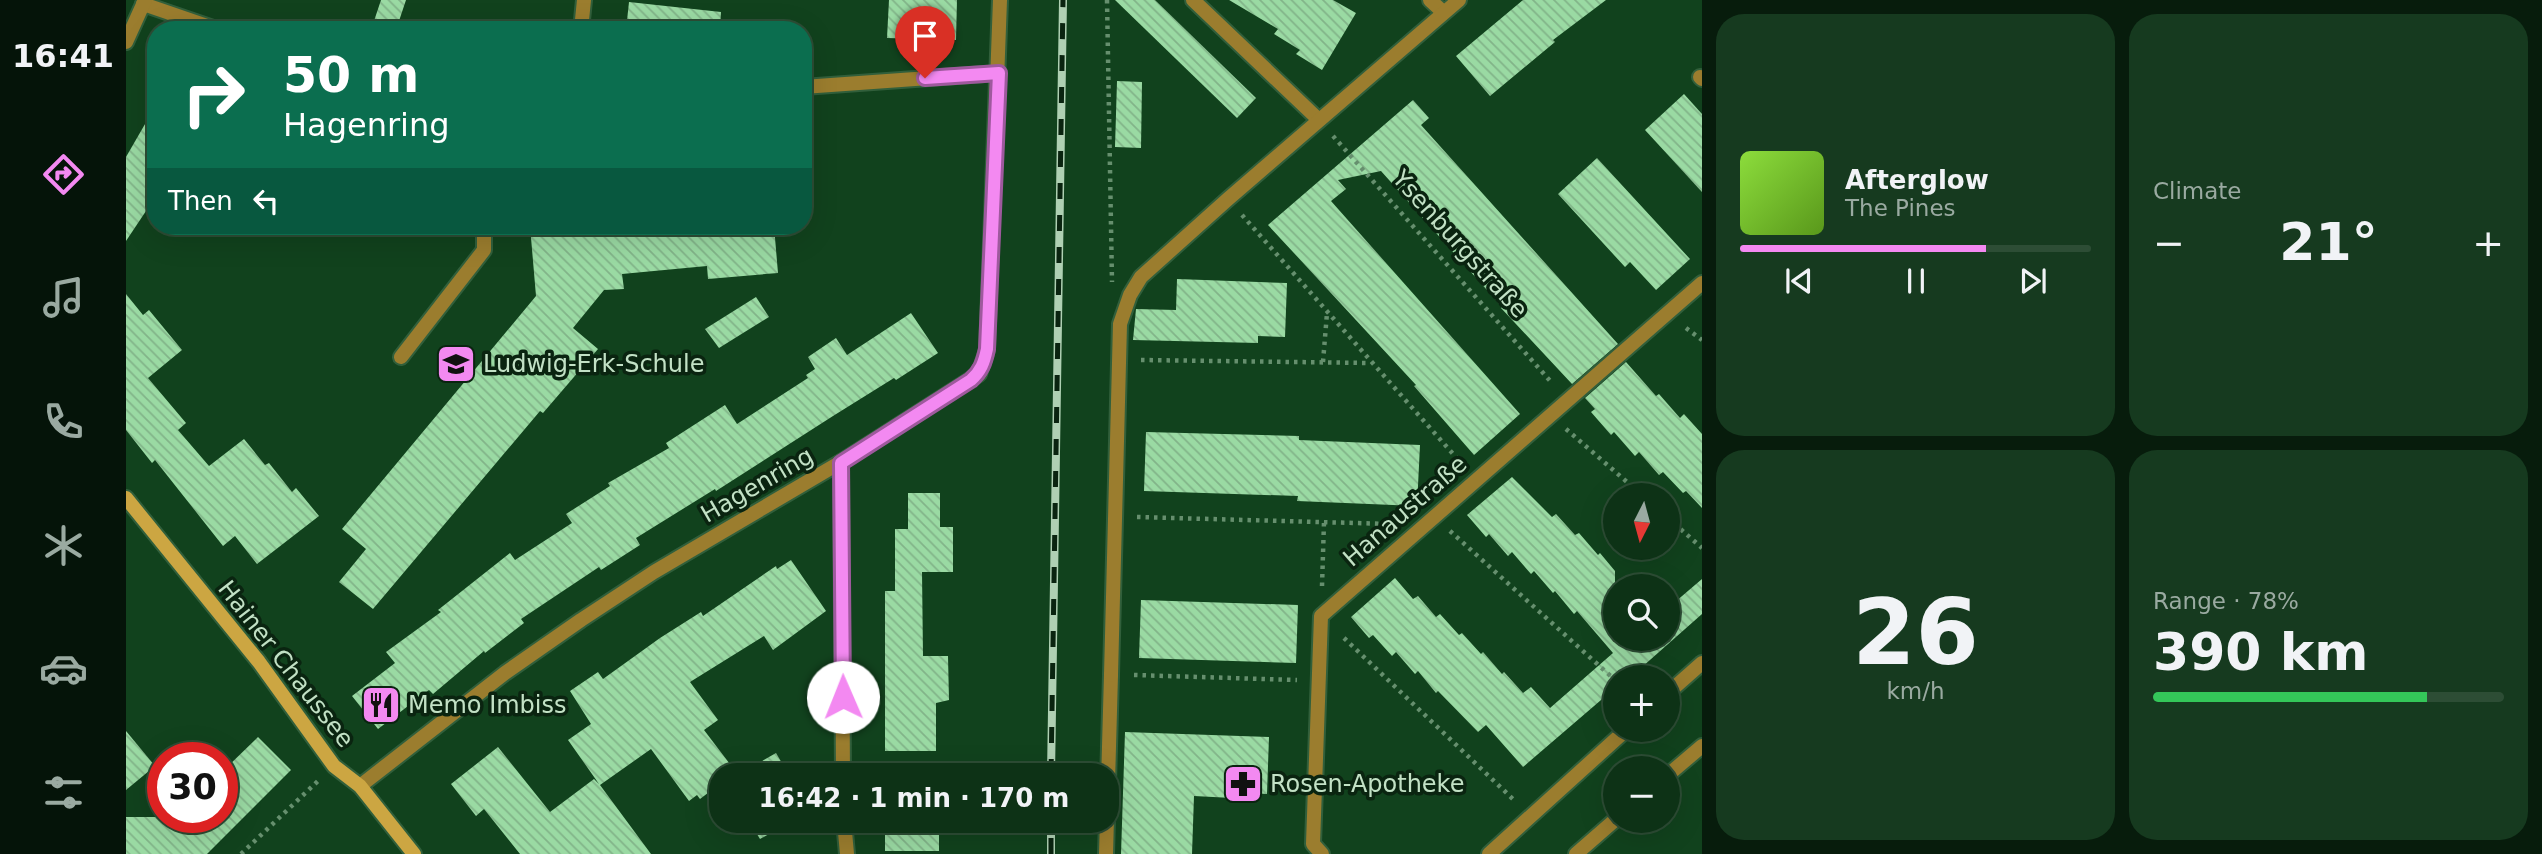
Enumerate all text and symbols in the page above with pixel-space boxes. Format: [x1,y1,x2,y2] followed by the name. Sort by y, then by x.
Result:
[895,6,955,78] pin
[906,17,944,55] icon: arrive
[12,37,114,75] text: 16:41
[283,47,419,104] text: 50 m
[168,49,259,140] icon: right
[283,106,450,144] text: Hagenring
[39,150,88,199] icon: directions
[1386,164,1534,323] street label: Ysenburgstraße
[1845,165,1989,195] text: Afterglow
[2153,178,2242,204] text: Climate
[247,182,285,220] icon: left
[168,186,233,216] text: Then
[1845,195,1956,221] text: The Pines
[2279,212,2378,272] text: 21°
[2153,221,2185,265] text: −
[2472,221,2504,265] text: +
[1780,262,1818,300] icon: previous
[1897,262,1935,300] icon: pause
[2014,262,2052,300] icon: next
[39,273,88,322] icon: music
[435,343,477,385] school or university icon: Ludwig-Erk-Schule
[483,350,704,378] place label: Ludwig-Erk-Schule
[39,397,88,446] icon: phone
[696,442,818,528] street label: Hagenring
[1338,450,1472,572] street label: Hanaustraße
[1603,483,1680,560] north arrow
[1603,483,1680,833] map controls
[39,521,88,570] icon: climate
[1603,574,1680,651] button: search
[212,575,360,753] street label: Hainer Chaussee
[1852,580,1979,685] text: 26
[2153,588,2299,614] text: Range · 78%
[2153,622,2368,682] text: 390 km
[39,644,88,693] icon: car
[806,660,880,734] position arrow
[1603,665,1680,742] button: +
[1886,678,1945,704] text: km/h
[360,684,402,726] restaurant icon: Memo Imbiss
[408,691,567,719] place label: Memo Imbiss
[147,742,238,833] speed limit sign: 30
[1603,756,1680,833] button: −
[1222,763,1264,805] pharmacy icon: Rosen-Apotheke
[39,768,88,817] icon: filters
[1270,770,1464,798] place label: Rosen-Apotheke
[759,783,1069,813] text: 16:42 · 1 min · 170 m

